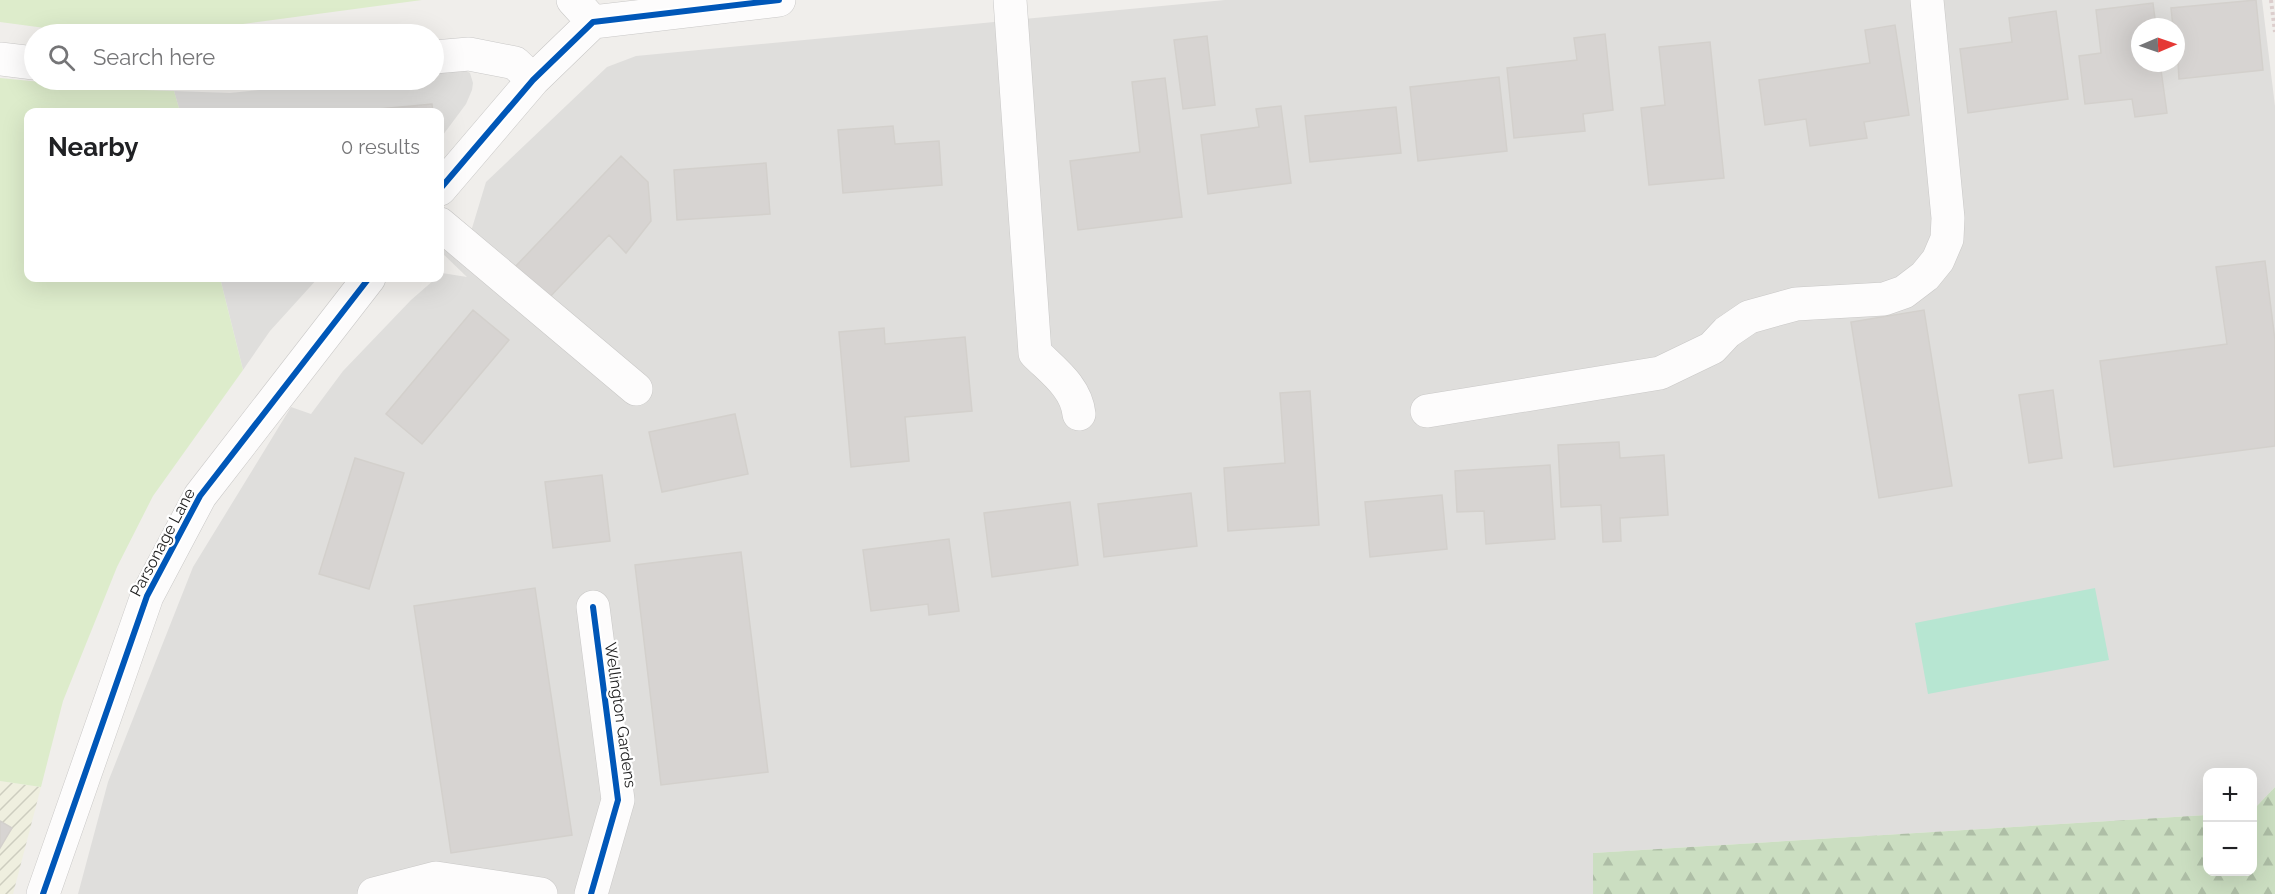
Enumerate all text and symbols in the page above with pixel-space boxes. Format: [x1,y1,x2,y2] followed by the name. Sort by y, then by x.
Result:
[2131,18,2185,72] north arrow
[24,24,444,90] search box
[45,41,78,74] icon: search
[93,44,215,70] text: Search here
[48,132,138,162] text: Nearby
[341,135,420,159] text: 0 results
[126,485,199,600] street label: Parsonage Lane
[601,641,640,789] street label: Wellington Gardens
[2203,768,2257,876] map controls
[2203,768,2257,822] button: +
[2203,822,2257,876] button: −

